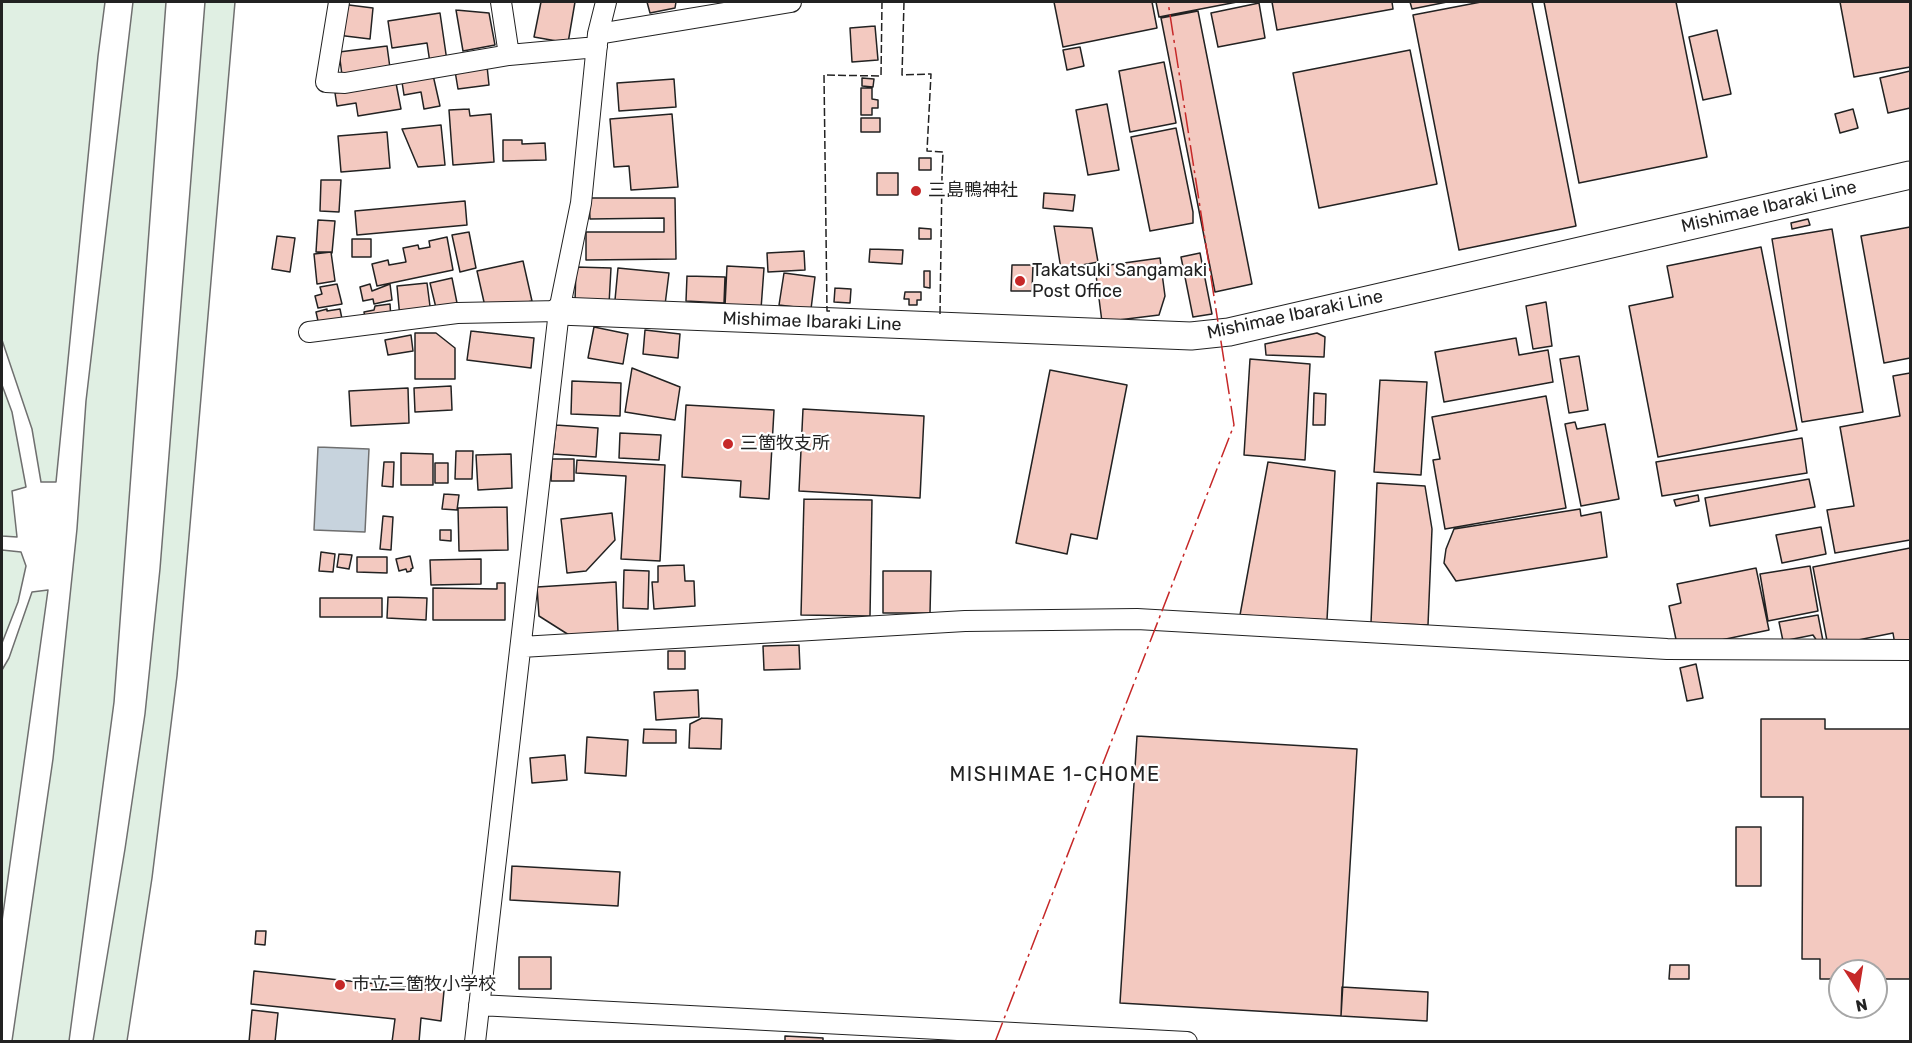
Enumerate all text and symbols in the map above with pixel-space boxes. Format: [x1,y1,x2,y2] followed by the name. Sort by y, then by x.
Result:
[1679,176,1859,238] street label: Mishimae Ibaraki Line
[928,180,1018,202] place label: 三島鴨神社
[909,184,923,198] marker: 三島鴨神社
[1032,260,1207,302] place label: Takatsuki Sangamaki Post Office
[1013,274,1027,288] marker: Takatsuki Sangamaki Post Office
[1205,286,1385,344] street label: Mishimae Ibaraki Line
[722,308,902,336] street label: Mishimae Ibaraki Line
[740,433,830,455] place label: 三箇牧支所
[721,437,735,451] marker: 三箇牧支所
[949,763,1161,787] district label: MISHIMAE 1-CHOME
[1828,959,1888,1019] north arrow
[352,974,496,996] place label: 市立三箇牧小学校
[333,978,347,992] marker: 市立三箇牧小学校
[1854,995,1869,1016] text: N

